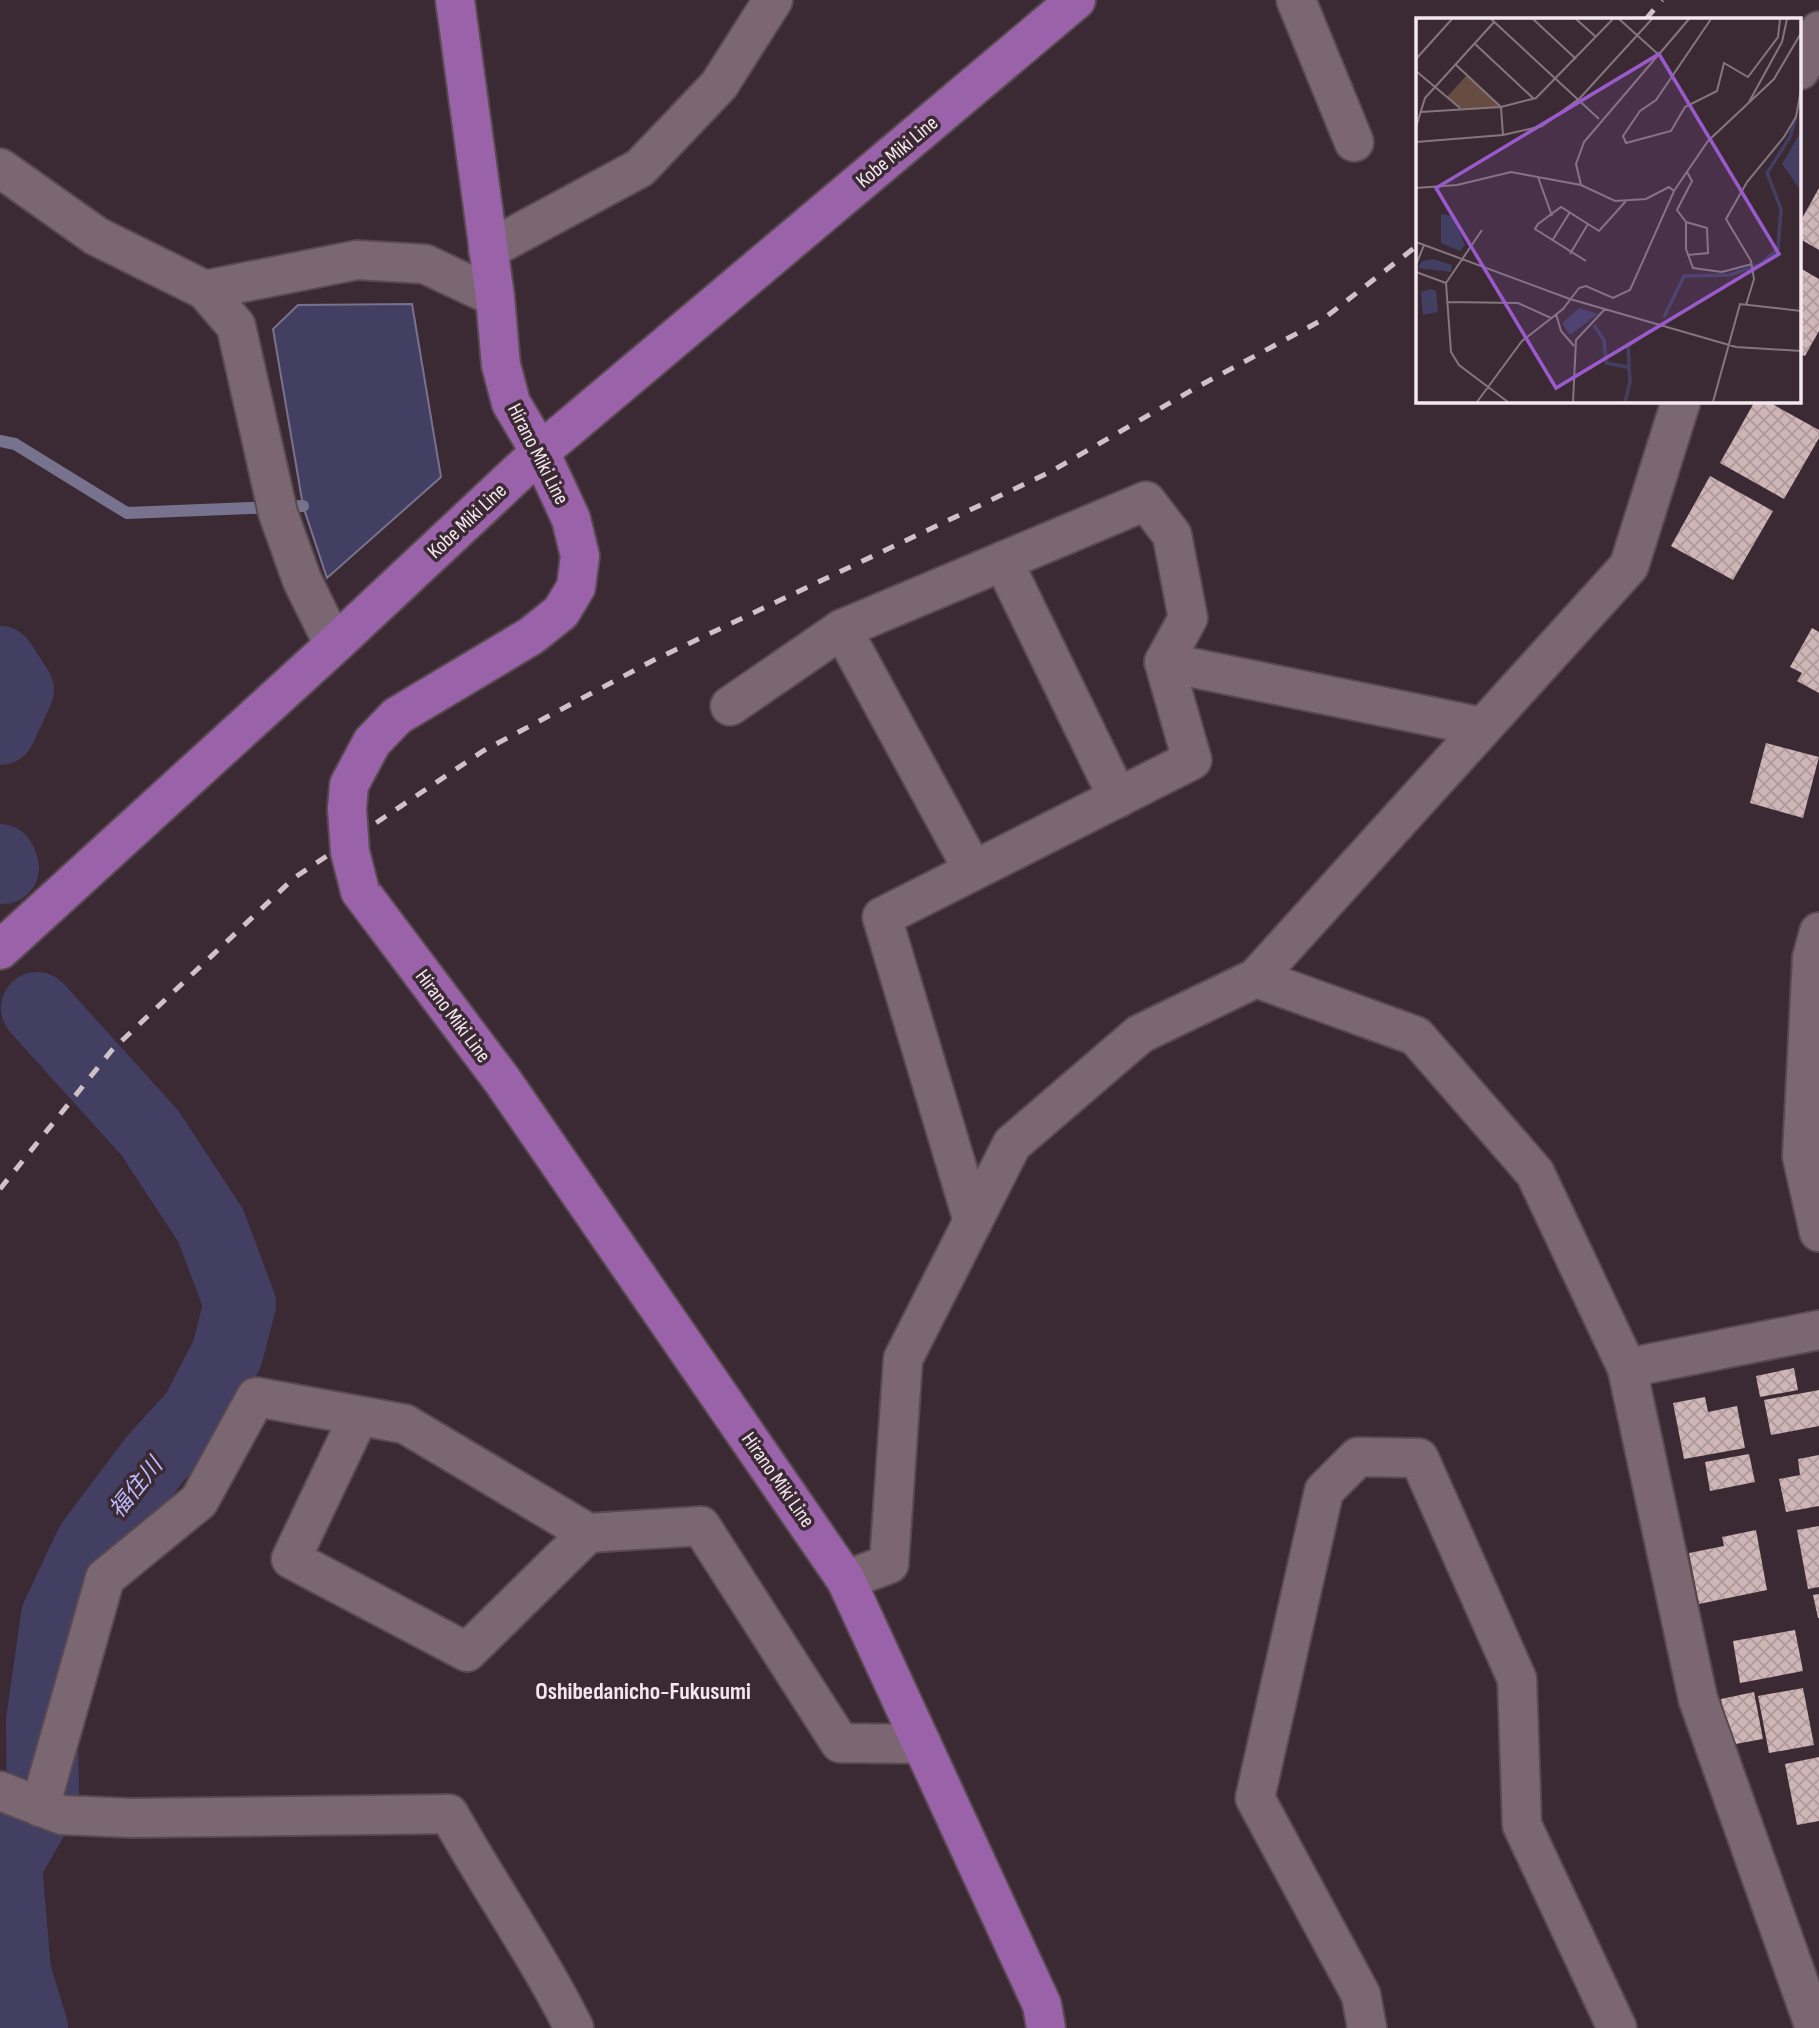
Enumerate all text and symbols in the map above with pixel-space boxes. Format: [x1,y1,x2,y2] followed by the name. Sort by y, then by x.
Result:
[1416,18,1801,402] inset map
[851,111,943,193] street label: Kobe Miki Line
[502,399,574,509] street label: Hirano Miki Line
[422,478,512,564] street label: Kobe Miki Line
[410,964,496,1068] street label: Hirano Miki Line
[736,1428,820,1532] street label: Hirano Miki Line
[103,1450,170,1524] water label: 福住川
[535,1677,751,1706] district label: Oshibedanicho-Fukusumi

